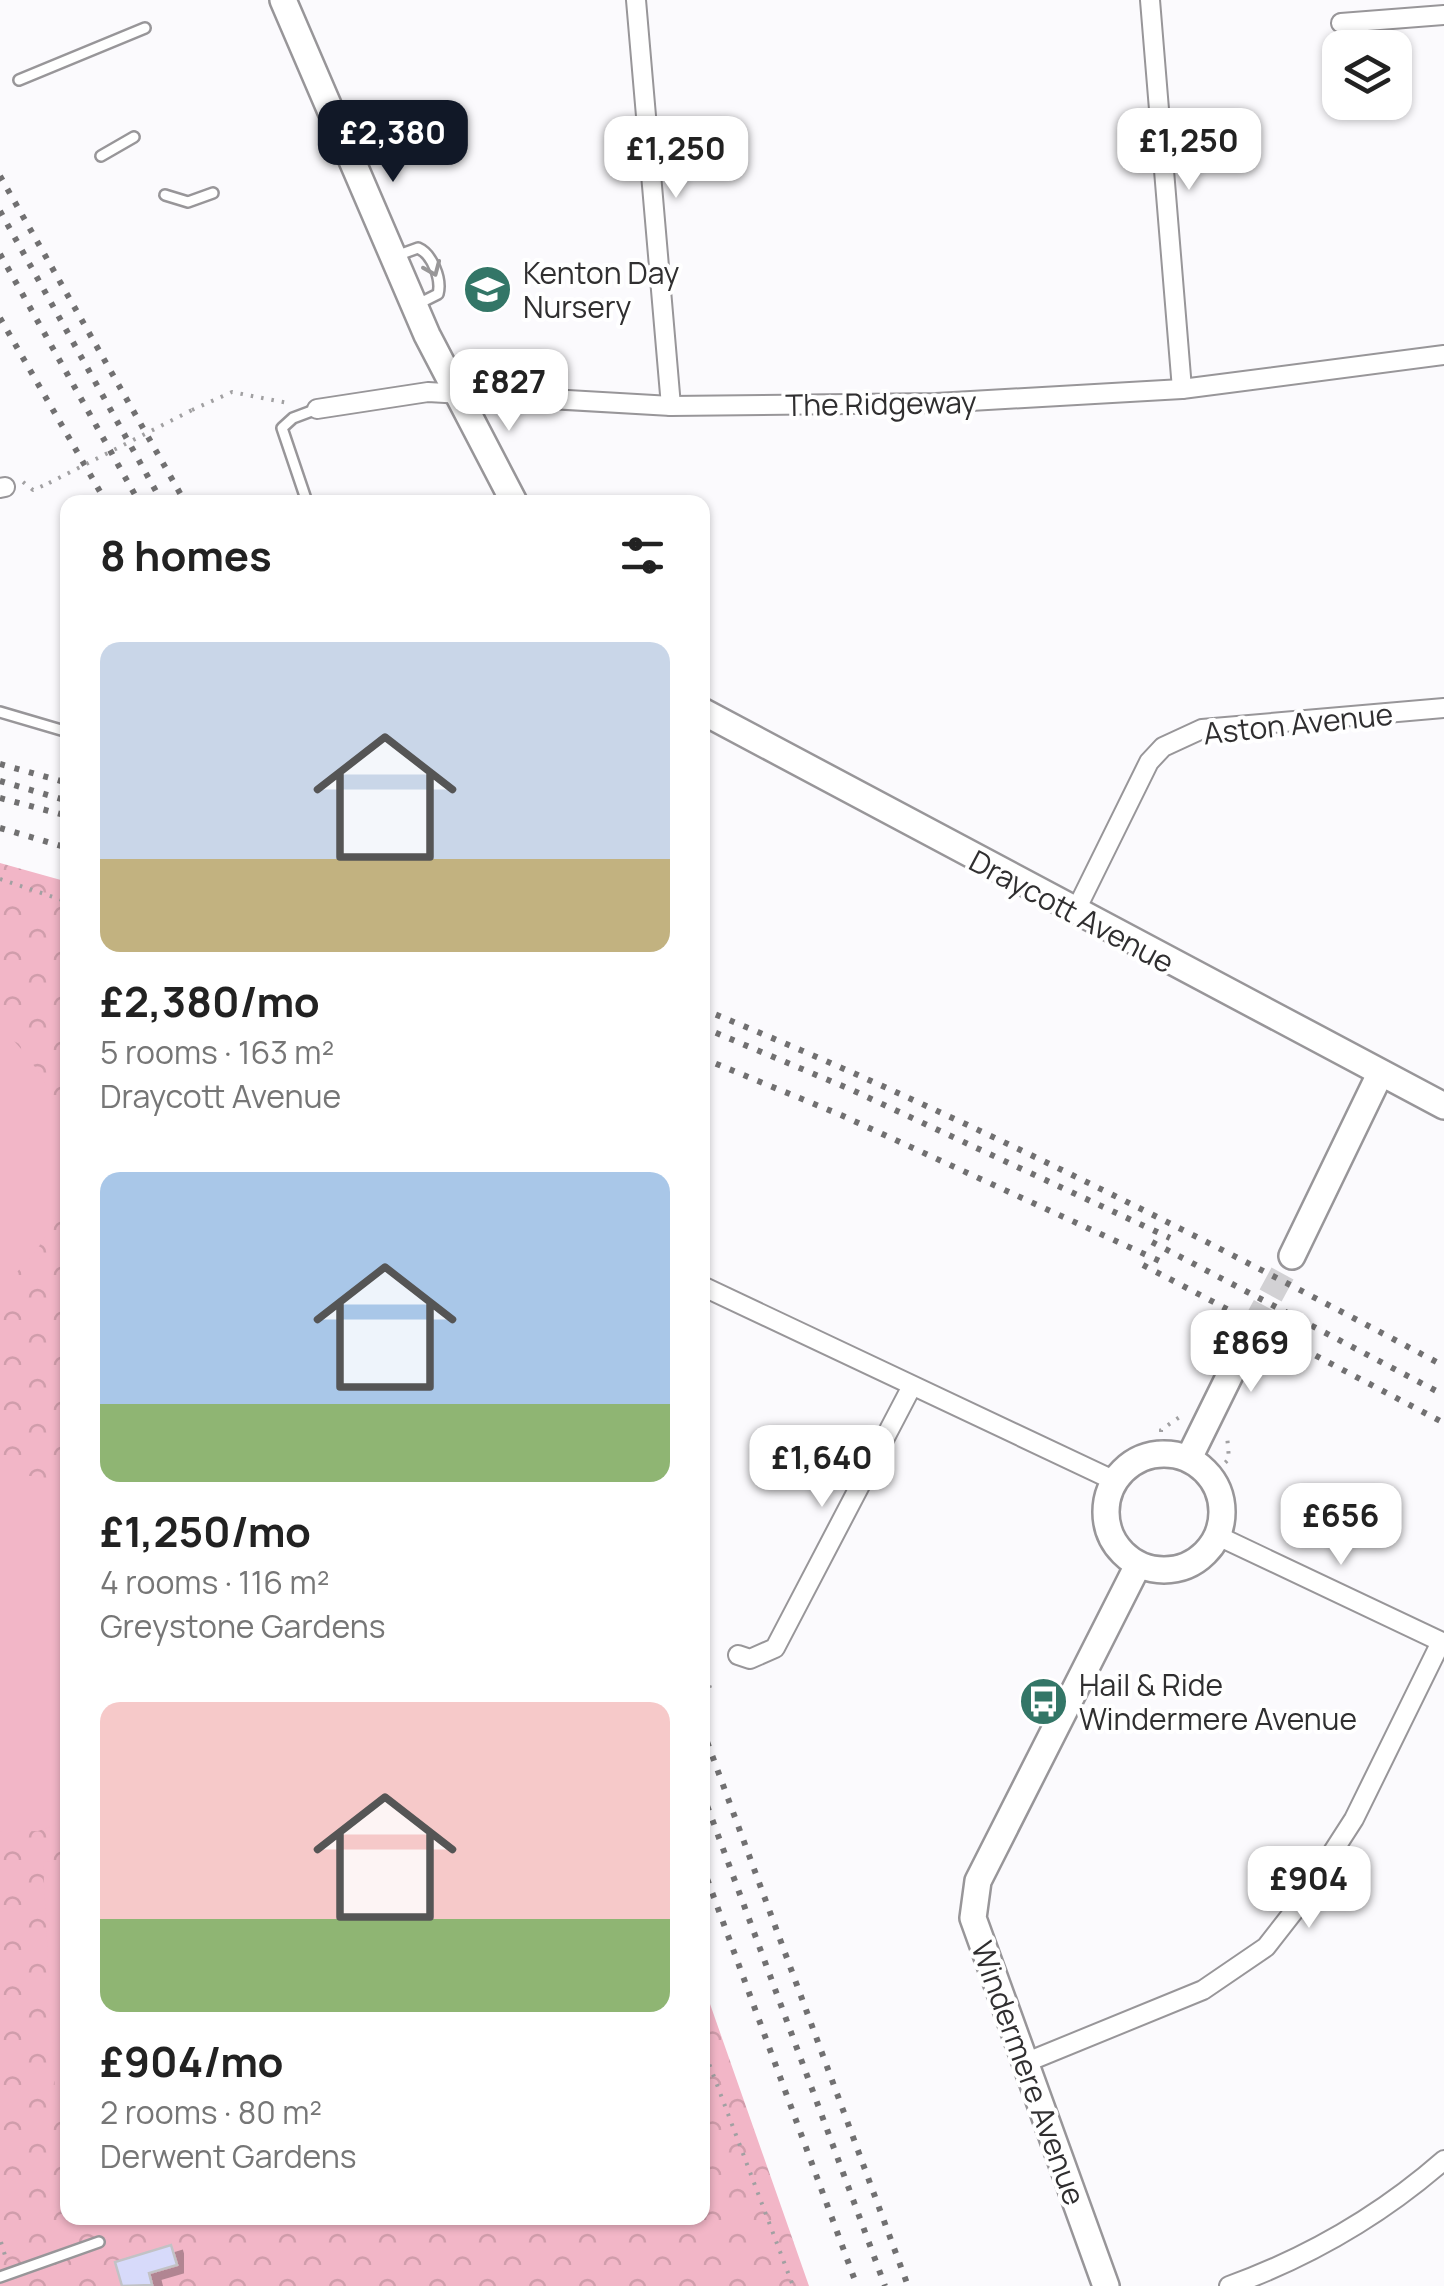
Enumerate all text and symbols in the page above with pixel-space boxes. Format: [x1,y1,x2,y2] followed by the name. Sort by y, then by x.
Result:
[1322,30,1412,120] map controls
[1322,30,1412,120] button: layers
[312,100,474,185] pin: £2,380
[1108,108,1270,193] pin: £1,250
[340,110,446,154] text: £2,380
[595,116,757,201] pin: £1,250
[1139,118,1239,162] text: £1,250
[626,126,726,170] text: £1,250
[523,252,679,327] place label: Kenton Day Nursery
[421,259,441,277] one-way arrow
[462,263,514,315] school or university icon: Kenton Day Nursery
[450,349,568,434] pin: £827
[472,359,546,403] text: £827
[785,381,977,425] street label: The Ridgeway
[100,526,272,584] text: 8 homes
[615,528,670,583] icon: filters
[1201,693,1395,753] street label: Aston Avenue
[295,707,475,887] icon: home
[963,840,1181,982] street label: Draycott Avenue
[100,972,320,1030] text: £2,380/mo
[100,1030,334,1074] text: 5 rooms · 163 m²
[100,1074,341,1118] text: Draycott Avenue
[295,1237,475,1417] icon: home
[1192,1310,1310,1395] pin: £869
[1213,1320,1289,1364] text: £869
[741,1425,903,1510] pin: £1,640
[771,1435,873,1479] text: £1,640
[1282,1483,1400,1568] pin: £656
[1303,1493,1379,1537] text: £656
[100,1502,311,1560] text: £1,250/mo
[100,1560,329,1604] text: 4 rooms · 116 m²
[100,1604,386,1648] text: Greystone Gardens
[1079,1664,1357,1739] place label: Hail & Ride Windermere Avenue
[1018,1675,1070,1727] bus stop icon: Hail & Ride Windermere Avenue
[295,1767,475,1947] icon: home
[1250,1846,1368,1931] pin: £904
[1270,1856,1348,1900] text: £904
[962,1935,1096,2211] street label: Windermere Avenue
[100,2032,284,2090] text: £904/mo
[100,2090,322,2134] text: 2 rooms · 80 m²
[100,2134,357,2178] text: Derwent Gardens

